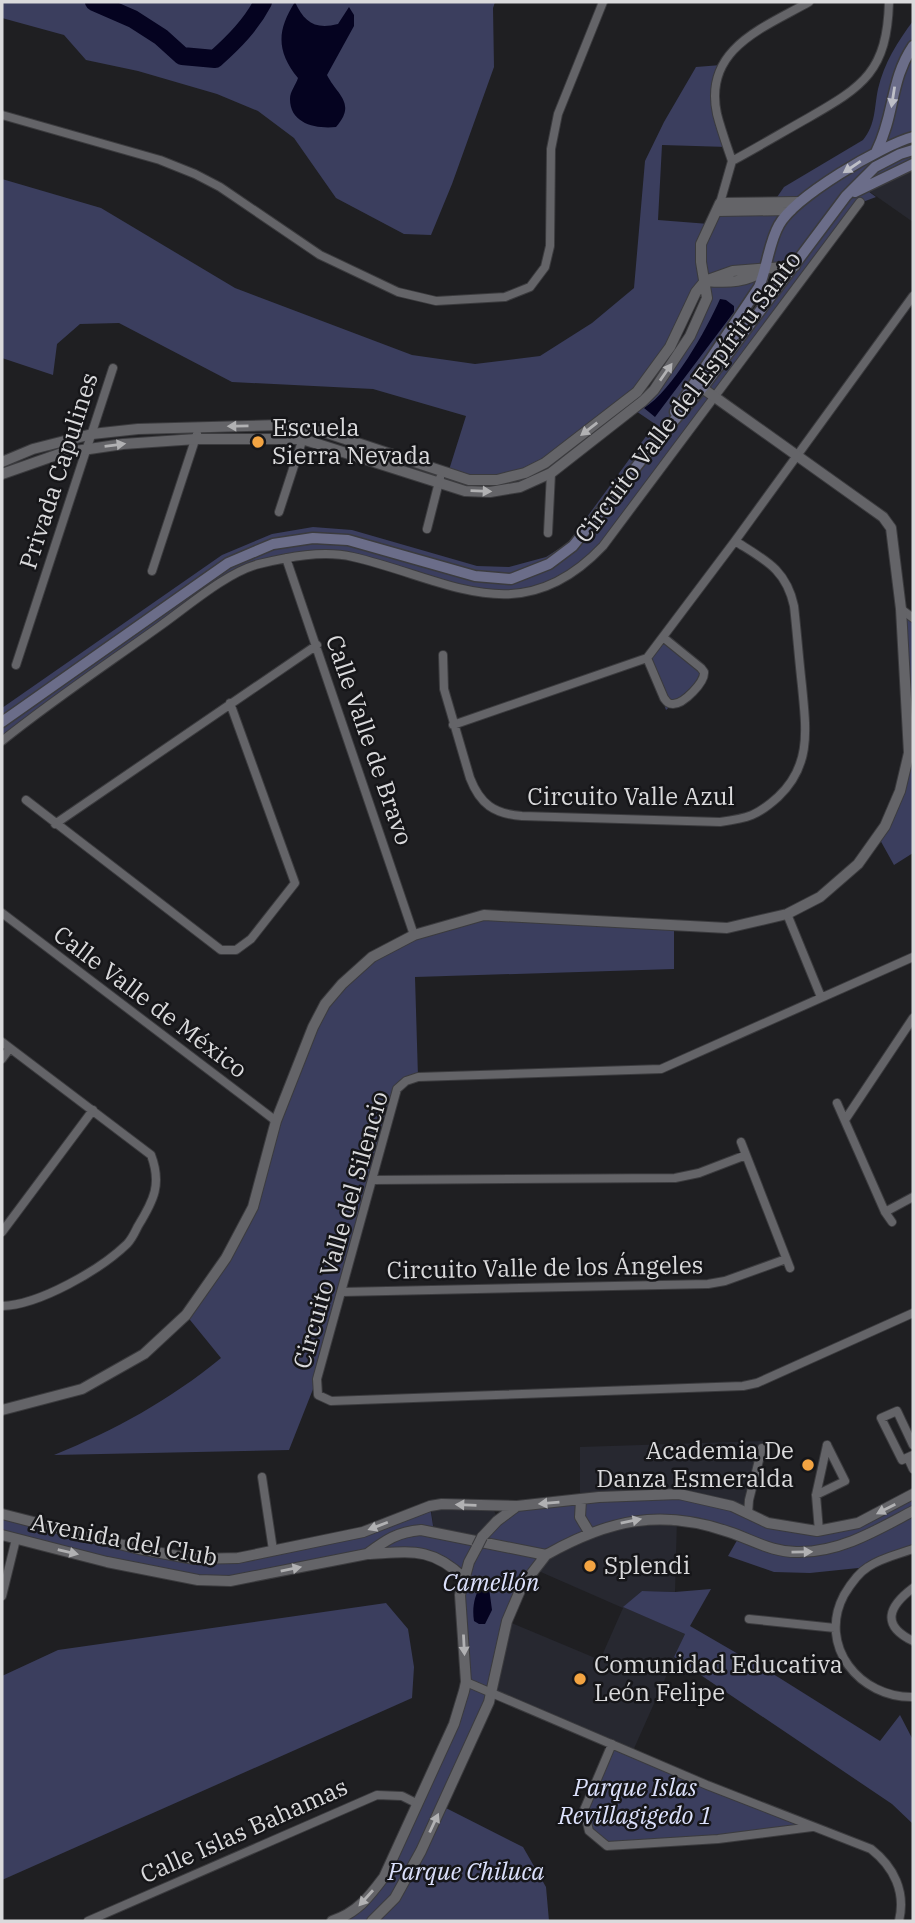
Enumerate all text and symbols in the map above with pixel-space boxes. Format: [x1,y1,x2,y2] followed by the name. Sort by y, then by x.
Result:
[887,86,898,108] one-way arrow
[843,160,862,173] one-way arrow
[567,244,808,549] street label: Circuito Valle del Espíritu Santo
[659,363,673,381] one-way arrow
[11,368,105,573] street label: Privada Capulines
[272,411,431,471] place label: Escuela Sierra Nevada
[227,420,249,432] one-way arrow
[581,421,599,436] one-way arrow
[250,434,266,450] marker: Escuela Sierra Nevada
[104,439,126,450] one-way arrow
[470,486,492,497] one-way arrow
[319,630,421,849] street label: Calle Valle de Bravo
[527,780,735,812] street label: Circuito Valle Azul
[47,918,254,1085] street label: Calle Valle de México
[285,1087,395,1372] street label: Circuito Valle del Silencio
[386,1248,704,1286] street label: Circuito Valle de los Ángeles
[596,1434,794,1494] place label: Academia De Danza Esmeralda
[800,1457,816,1473] marker: Academia De Danza Esmeralda
[538,1498,560,1509] one-way arrow
[455,1499,477,1510] one-way arrow
[876,1503,895,1515] one-way arrow
[28,1505,220,1573] street label: Avenida del Club
[620,1515,642,1526] one-way arrow
[367,1520,388,1531] one-way arrow
[791,1546,813,1557] one-way arrow
[57,1547,79,1558] one-way arrow
[604,1549,690,1581] place label: Splendi
[582,1558,598,1574] marker: Splendi
[280,1564,302,1575] one-way arrow
[443,1566,540,1598] park label: Camellón
[458,1634,469,1656] one-way arrow
[594,1648,843,1708] place label: Comunidad Educativa León Felipe
[572,1671,588,1687] marker: Comunidad Educativa León Felipe
[135,1770,352,1890] street label: Calle Islas Bahamas
[557,1771,712,1831] park label: Parque Islas Revillagigedo 1
[428,1813,440,1833] one-way arrow
[387,1855,544,1887] park label: Parque Chiluca
[359,1889,375,1906] one-way arrow

